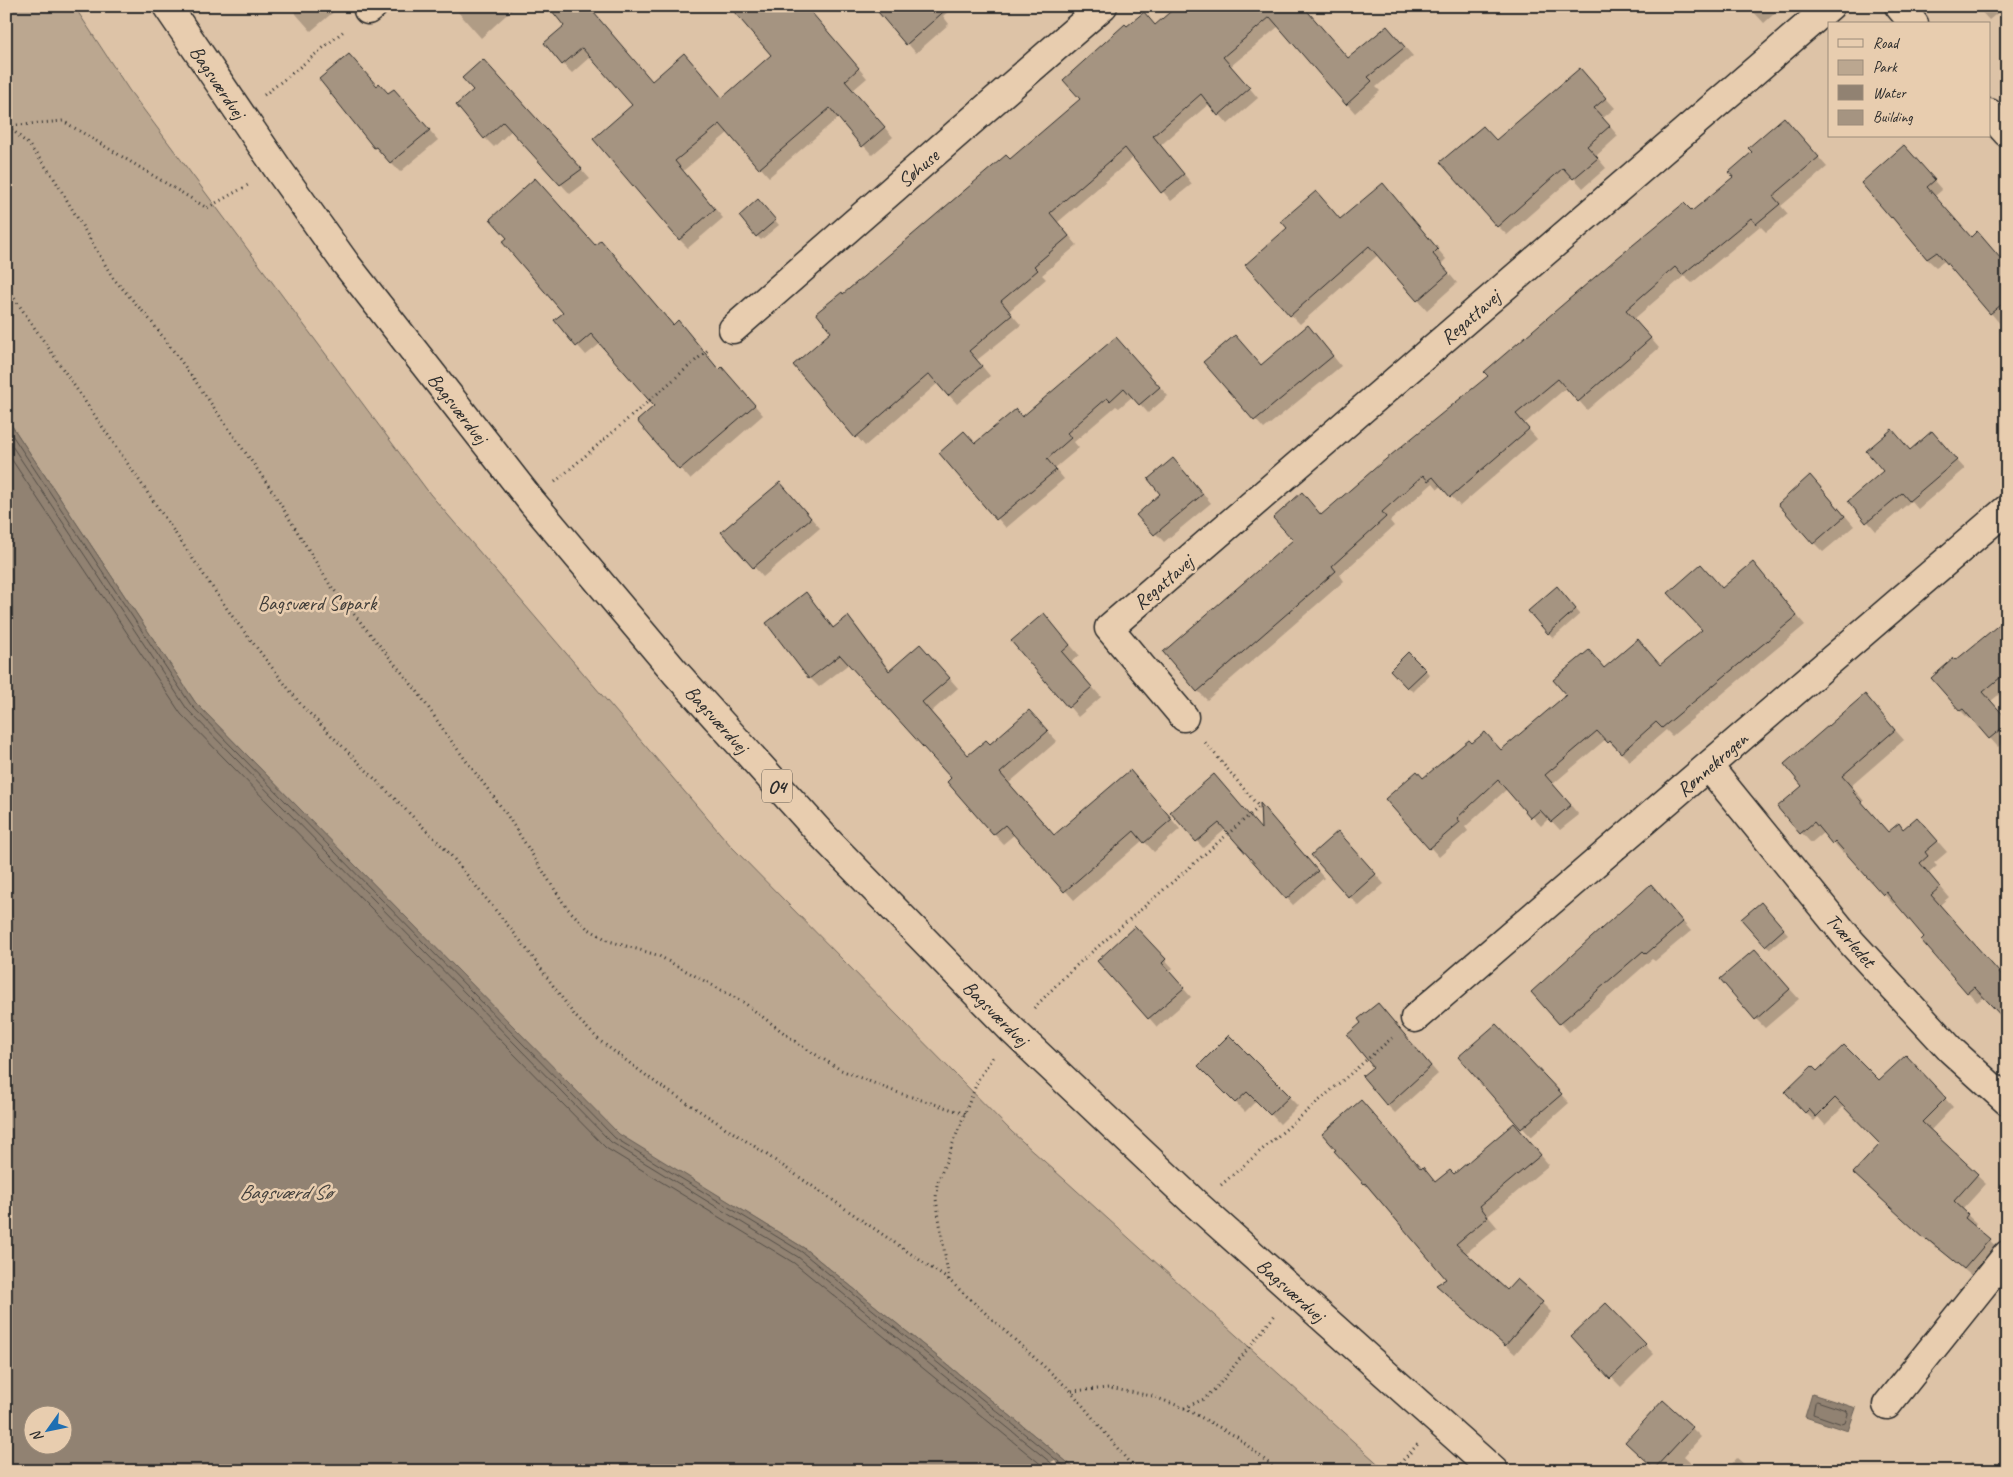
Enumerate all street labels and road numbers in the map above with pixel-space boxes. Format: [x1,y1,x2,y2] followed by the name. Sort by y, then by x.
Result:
[184,41,252,125] street label: Bagsværdvej
[892,143,945,193] street label: Søhuse
[1435,283,1507,350] street label: Regattavej
[422,368,494,450] street label: Bagsværdvej
[1128,548,1200,615] street label: Regattavej
[679,680,755,760] street label: Bagsværdvej
[1671,726,1754,802] street label: Rønnekrogen
[762,769,792,802] road number: O4
[1820,908,1883,974] street label: Tværledet
[957,975,1035,1053] street label: Bagsværdvej
[1251,1253,1331,1329] street label: Bagsværdvej

